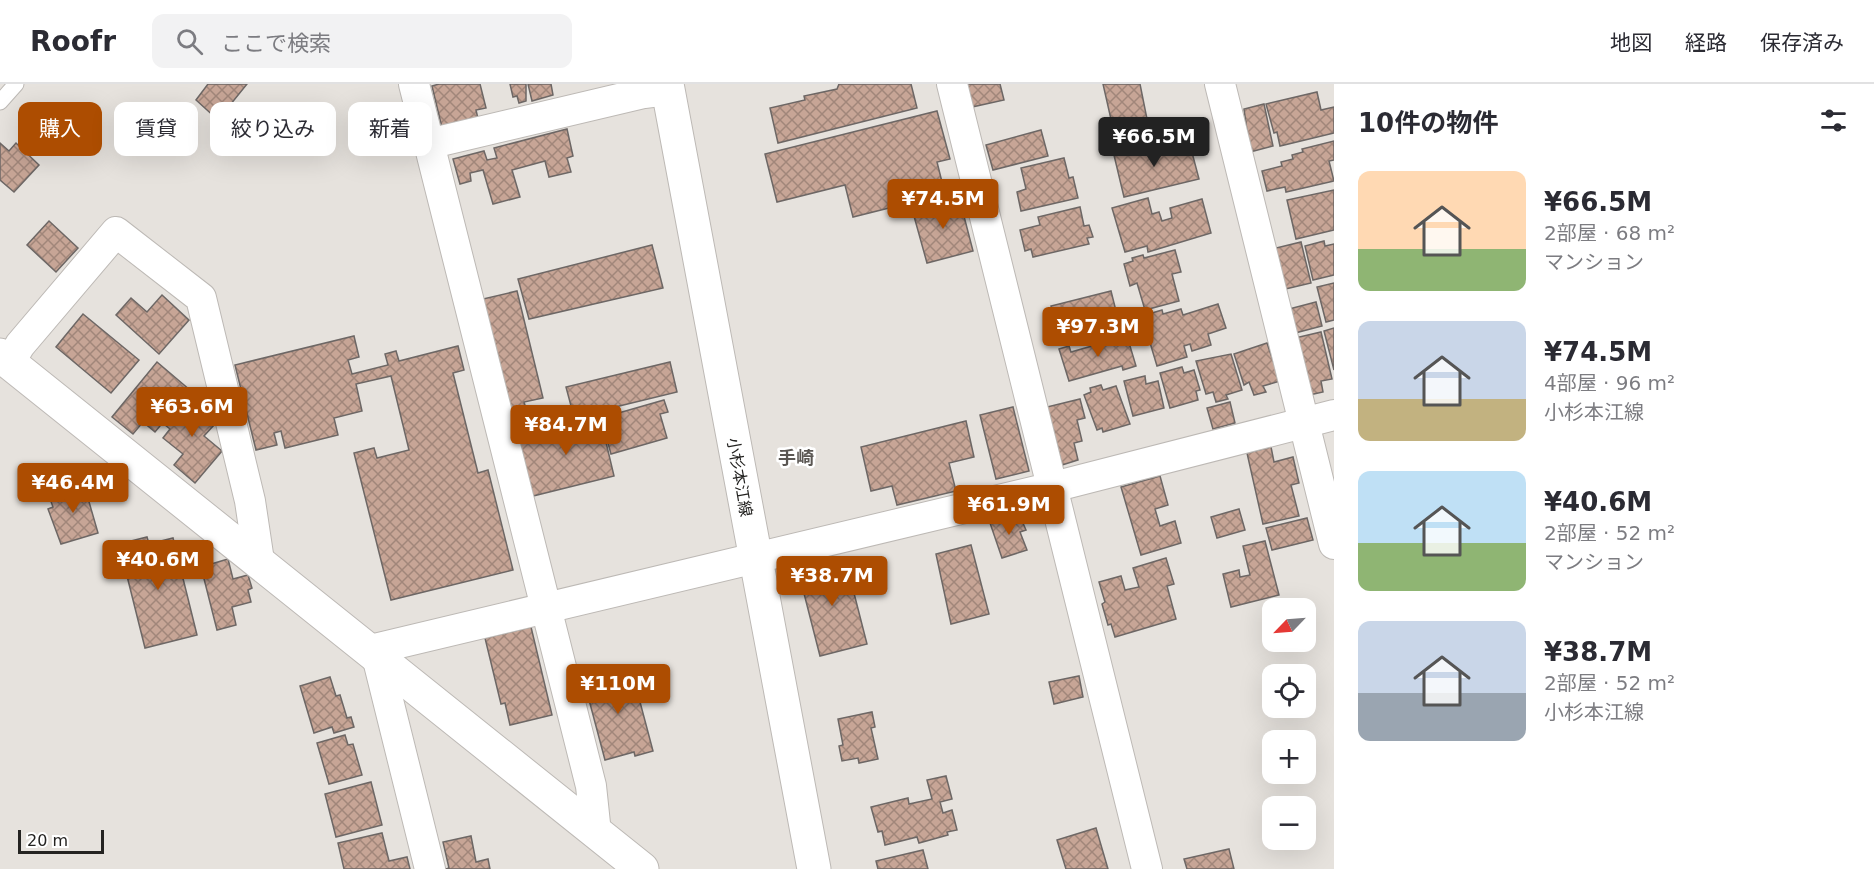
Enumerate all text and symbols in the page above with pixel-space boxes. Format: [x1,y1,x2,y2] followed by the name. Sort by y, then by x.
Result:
[152,14,572,68] search box
[30,25,116,58] text: Roofr
[173,25,206,58] icon: search
[221,31,331,56] text: ここで検索
[1610,31,1652,55] text: 地図
[1685,31,1727,55] text: 経路
[1760,31,1844,55] text: 保存済み
[18,102,102,156] chip: 購入
[114,102,198,156] chip: 賃貸
[210,102,336,156] chip: 絞り込み
[348,102,432,156] chip: 新着
[1817,104,1850,137] icon: filters
[1358,108,1498,138] text: 10件の物件
[1105,117,1203,168] pin: ¥66.5M
[1112,124,1196,148] text: ¥66.5M
[894,179,992,230] pin: ¥74.5M
[901,186,985,210] text: ¥74.5M
[1544,187,1652,217] text: ¥66.5M
[1406,195,1478,267] icon: home
[1544,221,1675,245] text: 2部屋 · 68 m²
[1544,250,1644,274] text: マンション
[1049,307,1147,358] pin: ¥97.3M
[1056,314,1140,338] text: ¥97.3M
[1544,337,1652,367] text: ¥74.5M
[1406,345,1478,417] icon: home
[1544,371,1675,395] text: 4部屋 · 96 m²
[143,387,241,438] pin: ¥63.6M
[150,394,234,418] text: ¥63.6M
[1544,400,1644,424] text: 小杉本江線
[517,405,615,456] pin: ¥84.7M
[524,412,608,436] text: ¥84.7M
[723,436,756,518] street label: 小杉本江線
[778,447,814,468] district label: 手崎
[24,463,122,514] pin: ¥46.4M
[31,470,115,494] text: ¥46.4M
[960,485,1058,536] pin: ¥61.9M
[1544,487,1652,517] text: ¥40.6M
[967,492,1051,516] text: ¥61.9M
[1406,495,1478,567] icon: home
[1544,521,1675,545] text: 2部屋 · 52 m²
[109,540,207,591] pin: ¥40.6M
[116,547,200,571] text: ¥40.6M
[1544,550,1644,574] text: マンション
[783,556,881,607] pin: ¥38.7M
[790,563,874,587] text: ¥38.7M
[1262,598,1316,652] north arrow
[1262,598,1316,850] map controls
[1544,637,1652,667] text: ¥38.7M
[1406,645,1478,717] icon: home
[576,664,660,715] pin: ¥110M
[1262,664,1316,718] button: locate
[580,671,656,695] text: ¥110M
[1544,671,1675,695] text: 2部屋 · 52 m²
[1544,700,1644,724] text: 小杉本江線
[1262,730,1316,784] button: +
[1262,796,1316,850] button: −
[18,827,104,854] scale bar
[27,831,68,850] text: 20 m

